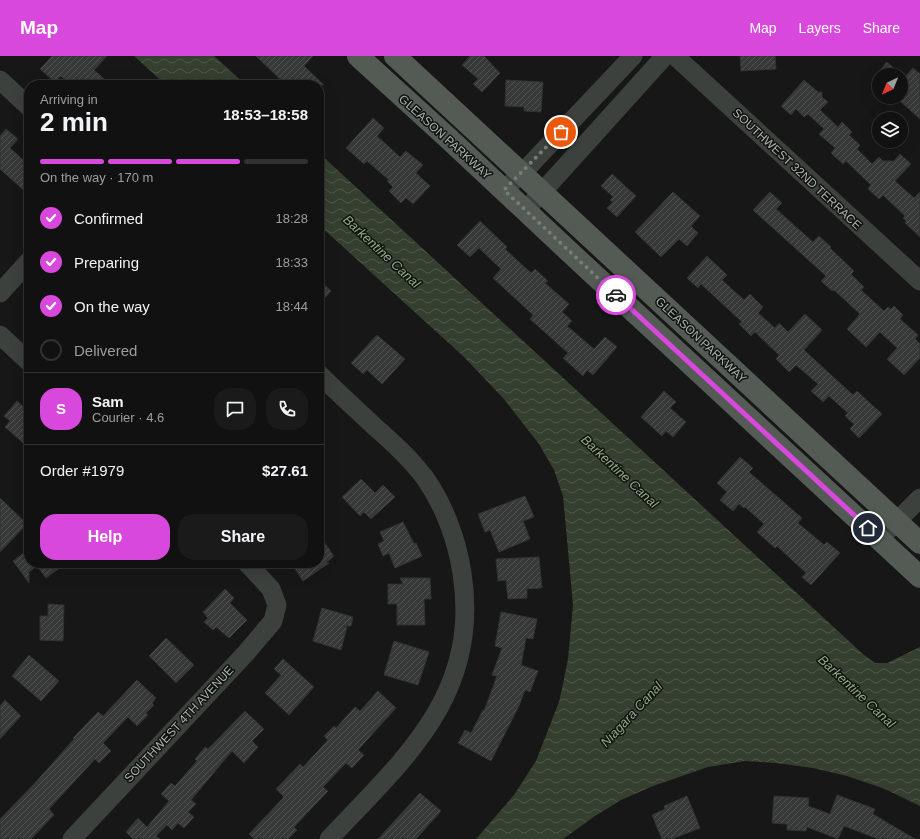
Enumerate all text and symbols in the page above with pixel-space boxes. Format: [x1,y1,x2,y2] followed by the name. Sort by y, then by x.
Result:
[20,17,58,38] text: Map
[749,20,777,36] text: Map
[799,20,841,36] text: Layers
[863,20,900,36] text: Share
[872,68,908,104] north arrow
[872,68,908,148] map controls
[40,92,98,107] text: Arriving in
[396,92,494,182] street label: GLEASON PARKWAY
[223,106,308,123] text: 18:53–18:58
[730,106,864,232] street label: SOUTHWEST 32ND TERRACE
[40,107,108,137] text: 2 min
[872,112,908,148] button: layers
[544,115,578,149] pin
[550,121,572,143] icon: bag
[40,170,153,185] text: On the way · 170 m
[40,207,62,229] icon: check
[74,210,143,227] text: Confirmed
[275,211,308,226] text: 18:28
[340,212,424,292] water label: Barkentine Canal
[40,251,62,273] icon: check
[74,254,139,271] text: Preparing
[275,255,308,270] text: 18:33
[596,275,636,315] courier
[605,284,627,306] icon: car
[653,294,749,386] street label: GLEASON PARKWAY
[40,295,62,317] icon: check
[74,298,150,315] text: On the way
[275,299,308,314] text: 18:44
[74,342,137,359] text: Delivered
[214,388,256,430] button: chat
[266,388,308,430] button: phone
[92,393,124,410] text: Sam
[56,400,66,417] text: S
[92,410,164,425] text: Courier · 4.6
[578,432,662,512] water label: Barkentine Canal
[40,462,124,479] text: Order #1979
[262,462,308,479] text: $27.61
[851,511,885,545] pin
[40,514,170,560] button: Help
[178,514,308,560] button: Share
[857,517,879,539] icon: home
[815,652,899,732] water label: Barkentine Canal
[122,663,236,785] street label: SOUTHWEST 4TH AVENUE
[598,678,666,750] water label: Niagara Canal

